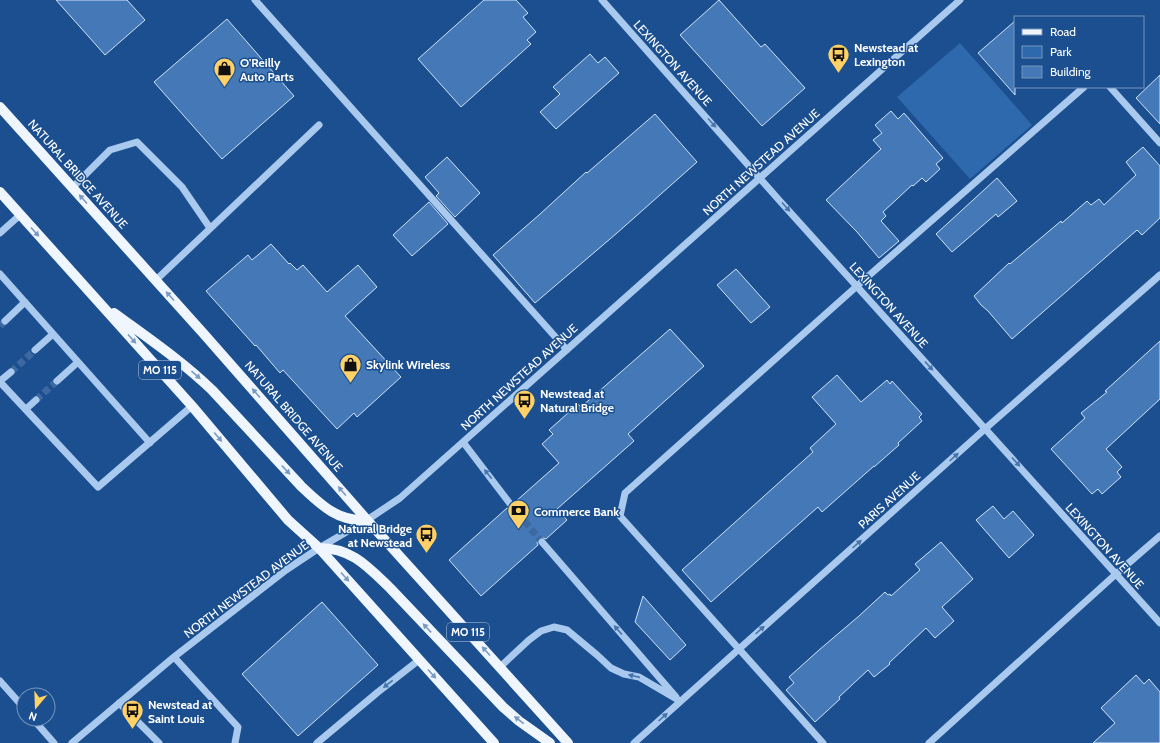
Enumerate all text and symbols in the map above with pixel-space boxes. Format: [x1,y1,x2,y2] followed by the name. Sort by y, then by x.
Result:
[1014,16,1144,88] legend
[631,17,716,109] street label: LEXINGTON AVENUE
[1050,24,1076,39] text: Road
[854,40,918,69] place label: Newstead at Lexington
[826,41,852,74] bus stop icon: Newstead at Lexington
[1050,44,1072,59] text: Park
[240,55,294,84] place label: O'Reilly Auto Parts
[211,56,237,89] shop icon: O'Reilly Auto Parts
[1050,64,1092,79] text: Building
[699,105,823,219] street label: NORTH NEWSTEAD AVENUE
[25,116,131,232] street label: NATURAL BRIDGE AVENUE
[707,118,716,129] one-way arrow
[79,194,88,204] one-way arrow
[781,202,790,212] one-way arrow
[30,227,40,237] one-way arrow
[847,259,932,351] street label: LEXINGTON AVENUE
[165,291,175,301] one-way arrow
[457,320,581,434] street label: NORTH NEWSTEAD AVENUE
[127,334,136,344] one-way arrow
[338,351,364,384] shop icon: Skylink Wireless
[366,357,450,372] place label: Skylink Wireless
[242,358,346,475] street label: NATURAL BRIDGE AVENUE
[139,361,181,379] road number: MO 115
[924,361,934,371] one-way arrow
[191,371,201,380] one-way arrow
[540,386,614,415] place label: Newstead at Natural Bridge
[511,387,537,420] bus stop icon: Newstead at Natural Bridge
[251,388,261,398] one-way arrow
[213,431,222,442] one-way arrow
[949,453,958,462] one-way arrow
[1011,458,1020,467] one-way arrow
[281,464,290,475] one-way arrow
[855,468,923,532] street label: PARIS AVENUE
[483,469,492,480] one-way arrow
[337,486,346,496] one-way arrow
[505,498,531,531] bank icon: Commerce Bank
[1063,500,1148,592] street label: LEXINGTON AVENUE
[534,504,619,519] place label: Commerce Bank
[338,521,412,550] place label: Natural Bridge at Newstead
[414,522,440,555] bus stop icon: Natural Bridge at Newstead
[181,537,312,641] street label: NORTH NEWSTEAD AVENUE
[851,539,862,548] one-way arrow
[340,573,349,582] one-way arrow
[423,623,432,633] one-way arrow
[447,623,489,641] road number: MO 115
[614,625,623,634] one-way arrow
[754,626,765,635] one-way arrow
[481,646,490,657] one-way arrow
[427,669,436,679] one-way arrow
[628,673,640,679] one-way arrow
[383,680,394,688] one-way arrow
[16,687,56,727] north arrow
[148,697,212,726] place label: Newstead at Saint Louis
[119,698,145,731] bus stop icon: Newstead at Saint Louis
[27,709,39,724] text: N
[658,712,668,722] one-way arrow
[513,716,524,725] one-way arrow

